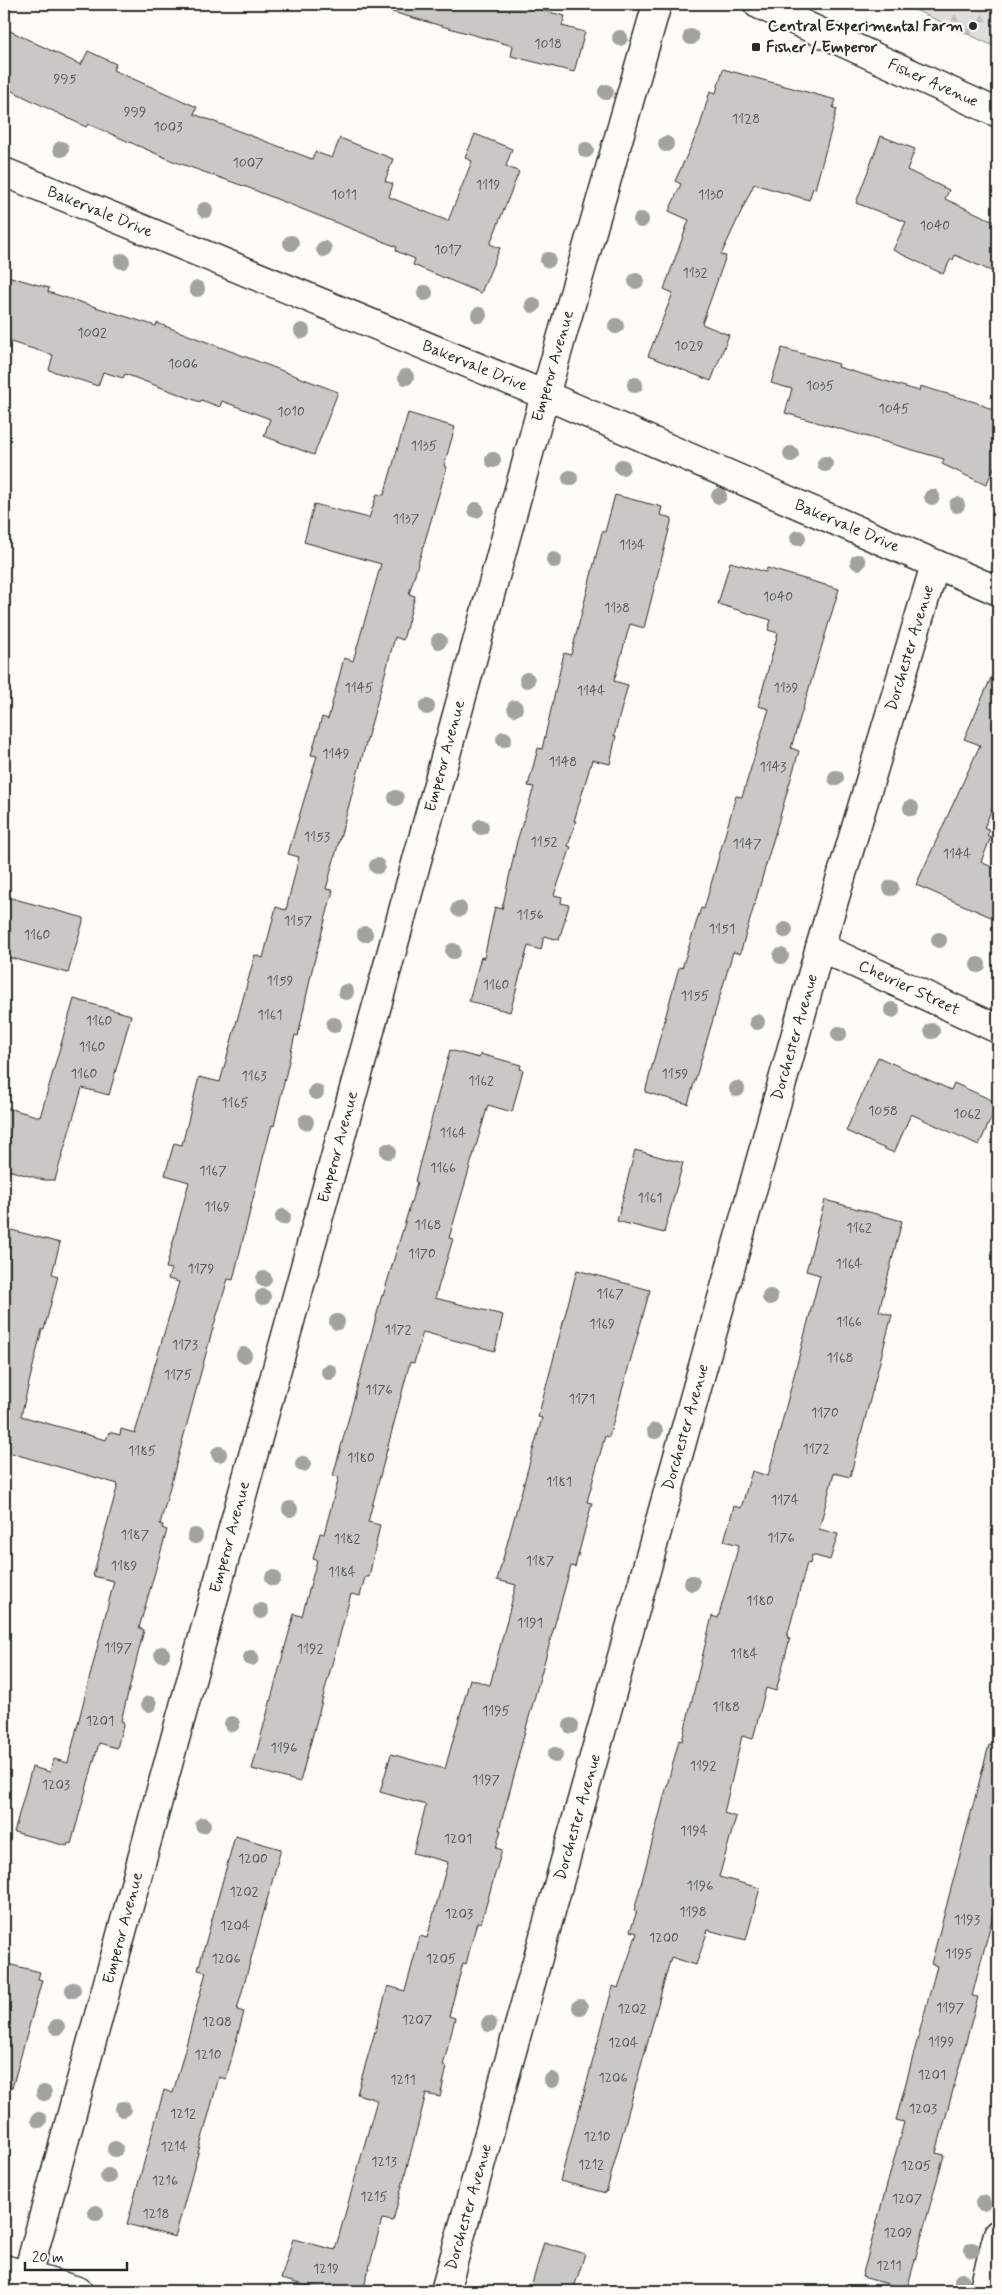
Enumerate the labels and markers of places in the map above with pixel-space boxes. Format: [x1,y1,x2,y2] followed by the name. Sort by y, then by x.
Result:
[768,16,963,37] place label: Central Experimental Farm
[967,20,979,32] marker: Central Experimental Farm
[766,37,878,58] place label: Fisher / Emperor
[750,41,762,53] marker: Fisher / Emperor

